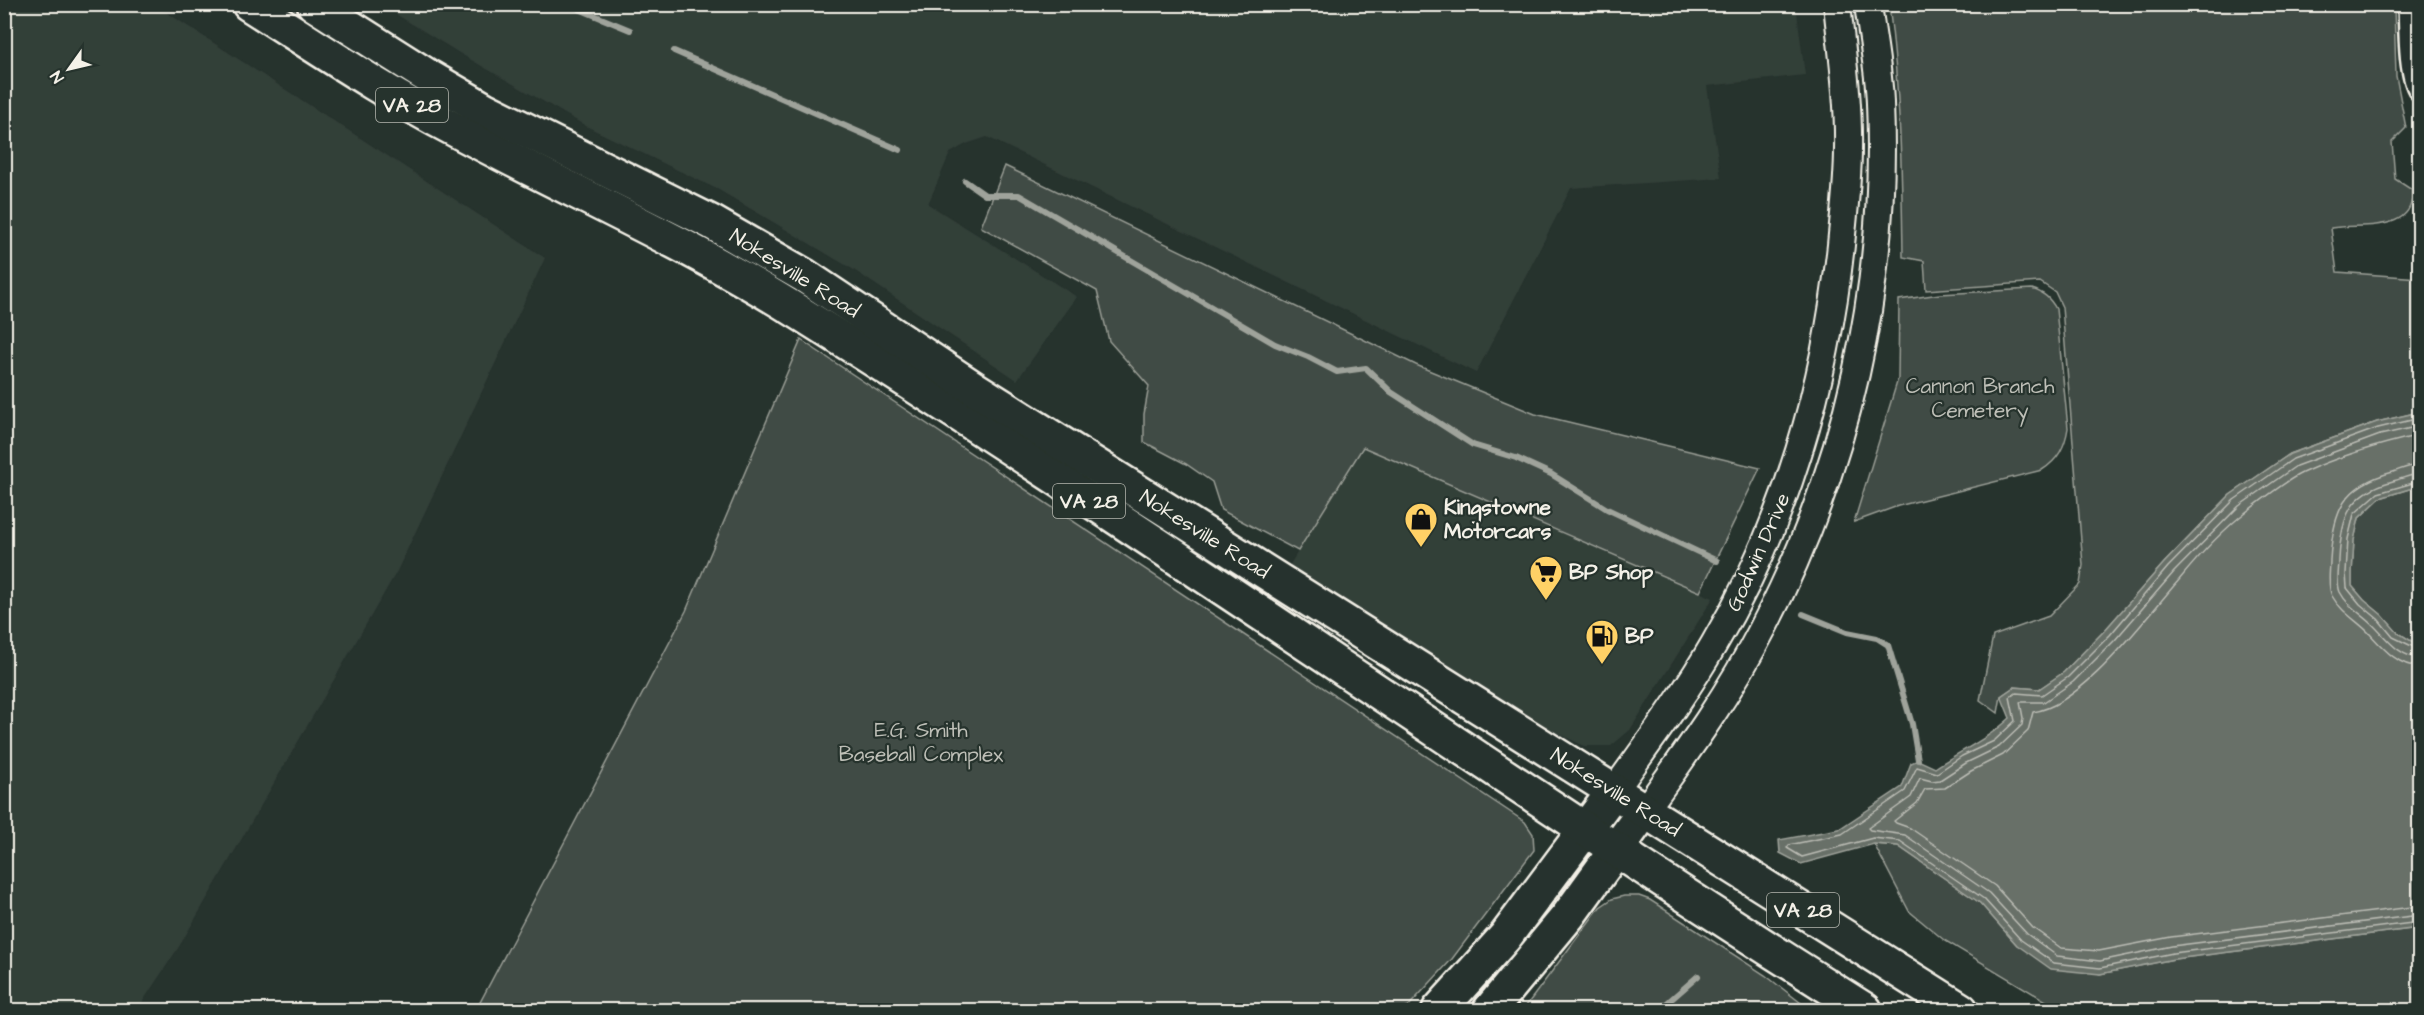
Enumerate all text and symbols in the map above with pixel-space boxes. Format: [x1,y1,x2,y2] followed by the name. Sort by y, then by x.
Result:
[39,39,99,99] north arrow
[45,67,69,87] text: N
[376,88,448,122] road number: VA 28
[724,222,866,325] street label: Nokesville Road
[1906,372,2055,427] park label: Cannon Branch Cemetery
[1134,483,1276,586] street label: Nokesville Road
[1053,484,1125,518] road number: VA 28
[1719,488,1797,616] street label: Godwin Drive
[1444,493,1552,546] place label: Kingstowne Motorcars
[1403,501,1439,548] shop icon: Kingstowne Motorcars
[1528,554,1564,601] supermarket icon: BP Shop
[1569,558,1653,588] place label: BP Shop
[1584,618,1620,665] fuel station icon: BP
[1625,622,1654,651] place label: BP
[839,716,1003,770] park label: E.G. Smith Baseball Complex
[1545,741,1687,844] street label: Nokesville Road
[1767,893,1839,927] road number: VA 28

